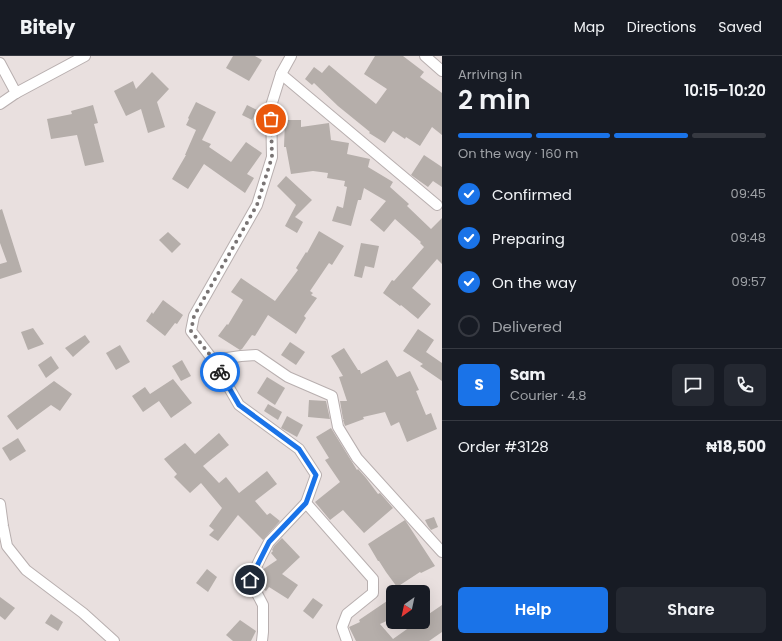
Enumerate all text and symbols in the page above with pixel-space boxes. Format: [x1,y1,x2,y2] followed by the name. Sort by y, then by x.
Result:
[20,14,75,41] text: Bitely
[574,17,605,37] text: Map
[627,17,696,37] text: Directions
[718,17,762,37] text: Saved
[458,65,522,84] text: Arriving in
[684,80,766,101] text: 10:15–10:20
[458,82,531,118] text: 2 min
[254,102,288,136] pin
[260,108,282,130] icon: bag
[458,144,579,163] text: On the way · 160 m
[458,183,480,205] icon: check
[492,184,572,205] text: Confirmed
[731,184,766,203] text: 09:45
[458,227,480,249] icon: check
[492,228,565,249] text: Preparing
[730,228,766,247] text: 09:48
[458,271,480,293] icon: check
[492,272,577,293] text: On the way
[732,272,766,291] text: 09:57
[492,316,562,337] text: Delivered
[200,352,240,392] courier
[209,361,231,383] icon: bike
[510,364,545,385] text: Sam
[672,364,714,406] button: chat
[724,364,766,406] button: phone
[474,374,484,395] text: S
[510,386,586,405] text: Courier · 4.8
[458,436,549,457] text: Order #3128
[706,436,766,457] text: ₦18,500
[233,563,267,597] pin
[239,569,261,591] icon: home
[386,585,430,629] north arrow
[386,585,430,629] map controls
[458,587,608,633] button: Help
[616,587,766,633] button: Share

